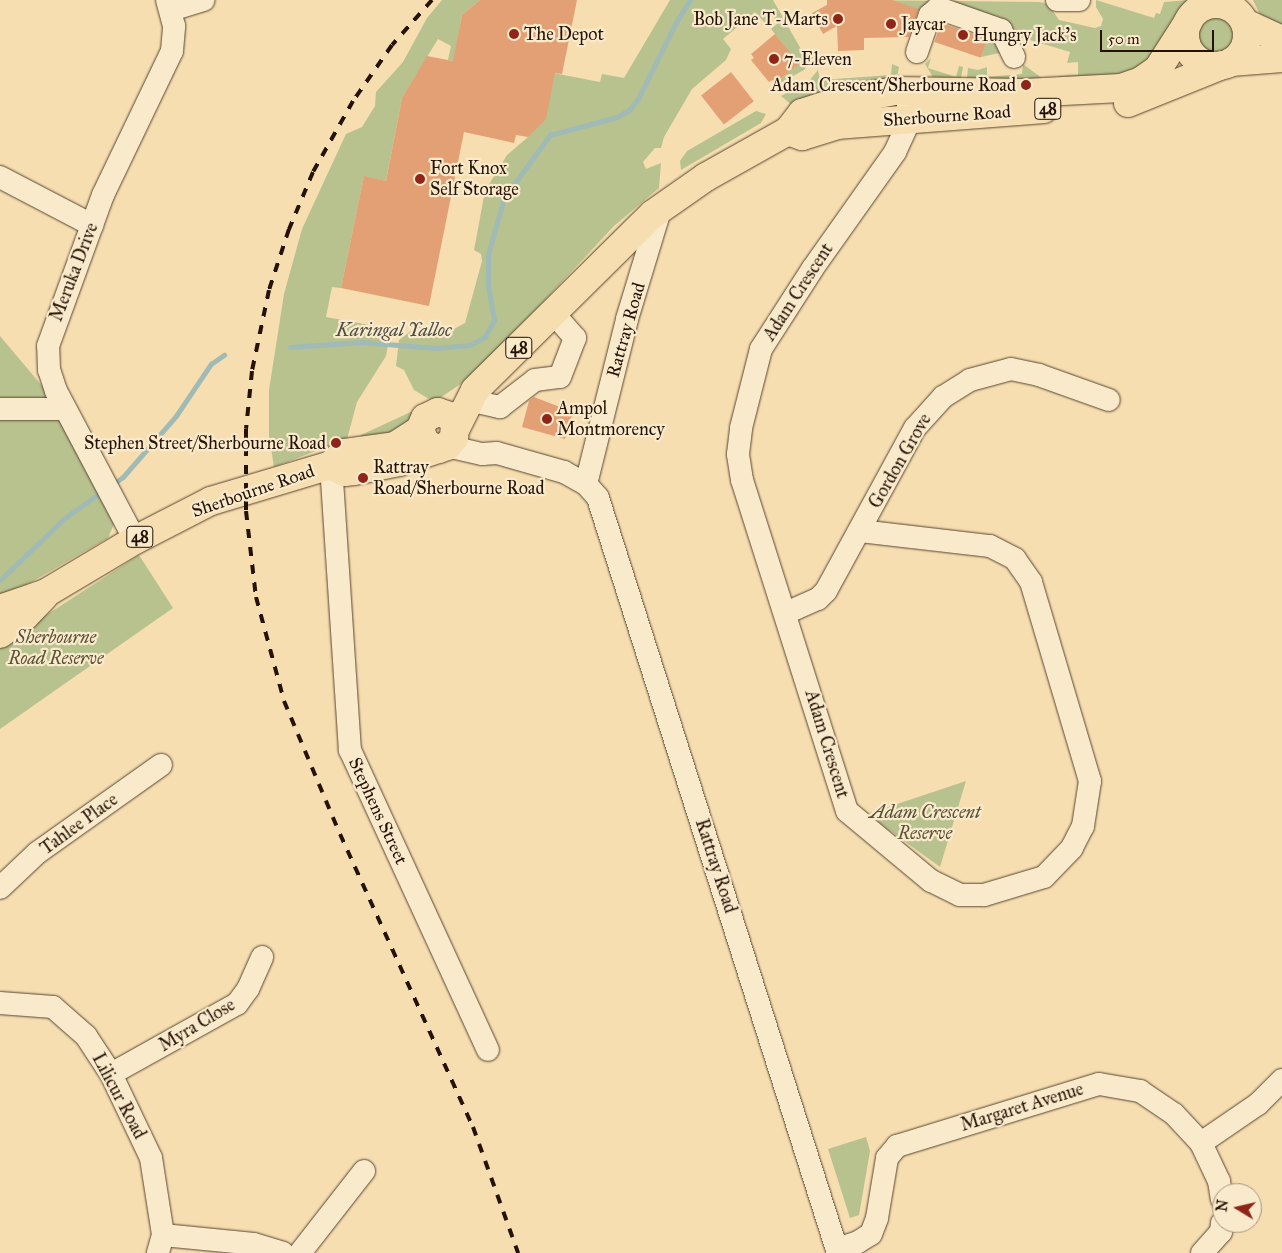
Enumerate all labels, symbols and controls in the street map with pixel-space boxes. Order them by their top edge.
place label: Bob Jane T-Marts [693,8,828,30]
marker: Bob Jane T-Marts [832,13,844,25]
place label: Jaycar [901,13,945,35]
marker: Jaycar [885,18,897,30]
scale bar [1102,20,1216,52]
place label: The Depot [524,23,604,45]
place label: Hungry Jack's [973,24,1076,46]
marker: The Depot [508,28,520,40]
marker: Hungry Jack's [957,29,969,41]
text: 50 m [1108,30,1140,48]
place label: 7-Eleven [784,48,852,70]
marker: 7-Eleven [768,53,780,65]
place label: Adam Crescent/Sherbourne Road [771,74,1016,96]
marker: Adam Crescent/Sherbourne Road [1020,79,1032,91]
road number: 48 [1034,96,1062,122]
street label: Sherbourne Road [882,101,1012,131]
place label: Fort Knox Self Storage [430,158,519,200]
marker: Fort Knox Self Storage [414,173,426,185]
street label: Meruka Drive [45,220,103,324]
street label: Adam Crescent [759,239,837,345]
street label: Rattray Road [602,280,650,380]
water label: Karingal Yalloc [336,319,452,341]
road number: 48 [505,334,533,362]
place label: Ampol Montmorency [557,398,665,440]
street label: Gordon Grove [864,410,936,512]
marker: Ampol Montmorency [541,413,553,425]
place label: Stephen Street/Sherbourne Road [84,432,326,454]
marker: Stephen Street/Sherbourne Road [330,437,342,449]
place label: Rattray Road/Sherbourne Road [373,457,545,499]
street label: Sherbourne Road [189,460,317,522]
marker: Rattray Road/Sherbourne Road [357,472,369,484]
road number: 48 [126,524,154,550]
park label: Sherbourne Road Reserve [8,627,104,670]
street label: Adam Crescent [800,687,854,801]
street label: Stephens Street [344,754,412,868]
street label: Tahlee Place [36,789,122,859]
park label: Adam Crescent Reserve [869,802,981,844]
street label: Rattray Road [691,816,741,916]
street label: Myra Close [155,994,239,1056]
street label: Lilicur Road [87,1049,151,1143]
street label: Margaret Avenue [958,1078,1086,1136]
north arrow [1212,1183,1262,1233]
text: N [1213,1199,1232,1213]

